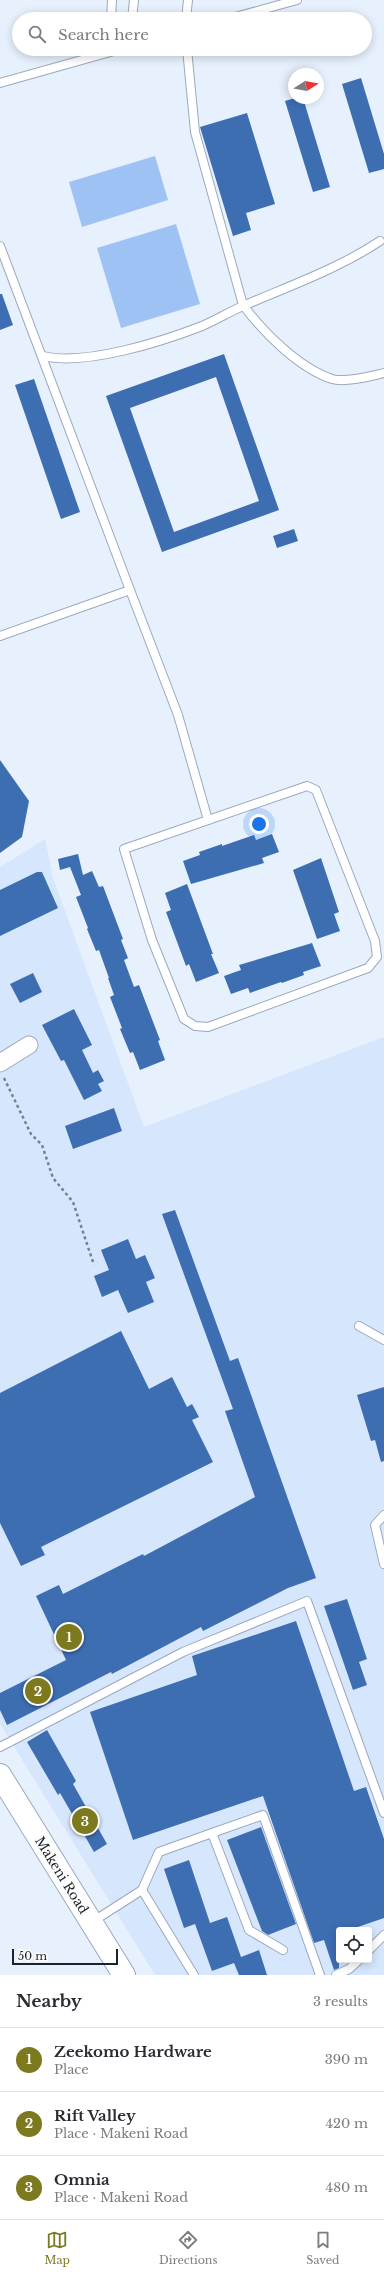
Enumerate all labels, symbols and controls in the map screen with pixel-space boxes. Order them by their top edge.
search box [12,12,372,56]
icon: search [26,23,48,45]
text: Search here [58,25,149,44]
north arrow [288,68,324,104]
your location [249,814,269,834]
pin: 1 [56,1622,82,1652]
pin: 2 [25,1676,51,1706]
pin: 3 [72,1806,98,1836]
street label: Makeni Road [31,1833,92,1917]
map controls [336,1927,372,1963]
button: locate [336,1927,372,1963]
scale bar [12,1947,118,1966]
text: 50 m [18,1949,47,1963]
text: Nearby [16,1991,82,2012]
text: 3 results [313,1993,368,2010]
text: Zeekomo Hardware [54,2042,212,2061]
text: 1 [26,2051,32,2068]
text: 390 m [325,2051,368,2068]
text: Place [54,2061,89,2078]
text: Rift Valley [54,2106,136,2125]
text: 2 [25,2115,33,2132]
text: 420 m [325,2115,368,2132]
text: Place · Makeni Road [54,2125,188,2142]
text: Omnia [54,2170,110,2189]
text: 3 [25,2179,33,2196]
text: 480 m [326,2179,368,2196]
text: Place · Makeni Road [54,2189,188,2206]
tab: Map [44,2229,70,2267]
tab: Directions [159,2229,217,2267]
tab: Saved [306,2229,340,2267]

